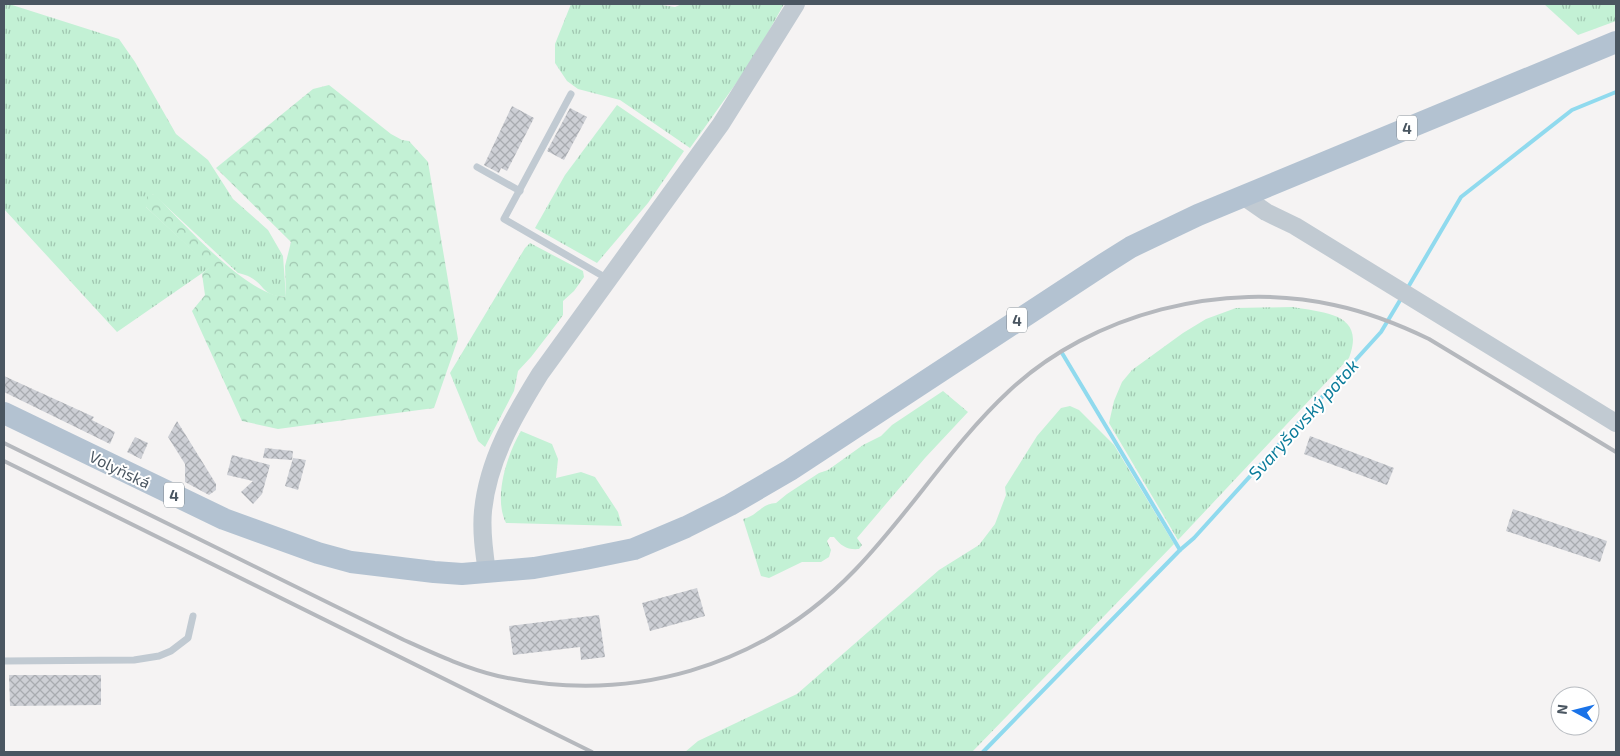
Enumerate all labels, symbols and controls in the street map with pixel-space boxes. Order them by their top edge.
road number: 4 [1397,116,1417,140]
road number: 4 [1007,308,1027,332]
water label: Svaryšovský potok [1243,354,1363,484]
street label: Volyňská [86,446,154,492]
road number: 4 [164,482,184,508]
north arrow [1550,686,1600,736]
text: N [1553,703,1571,715]

